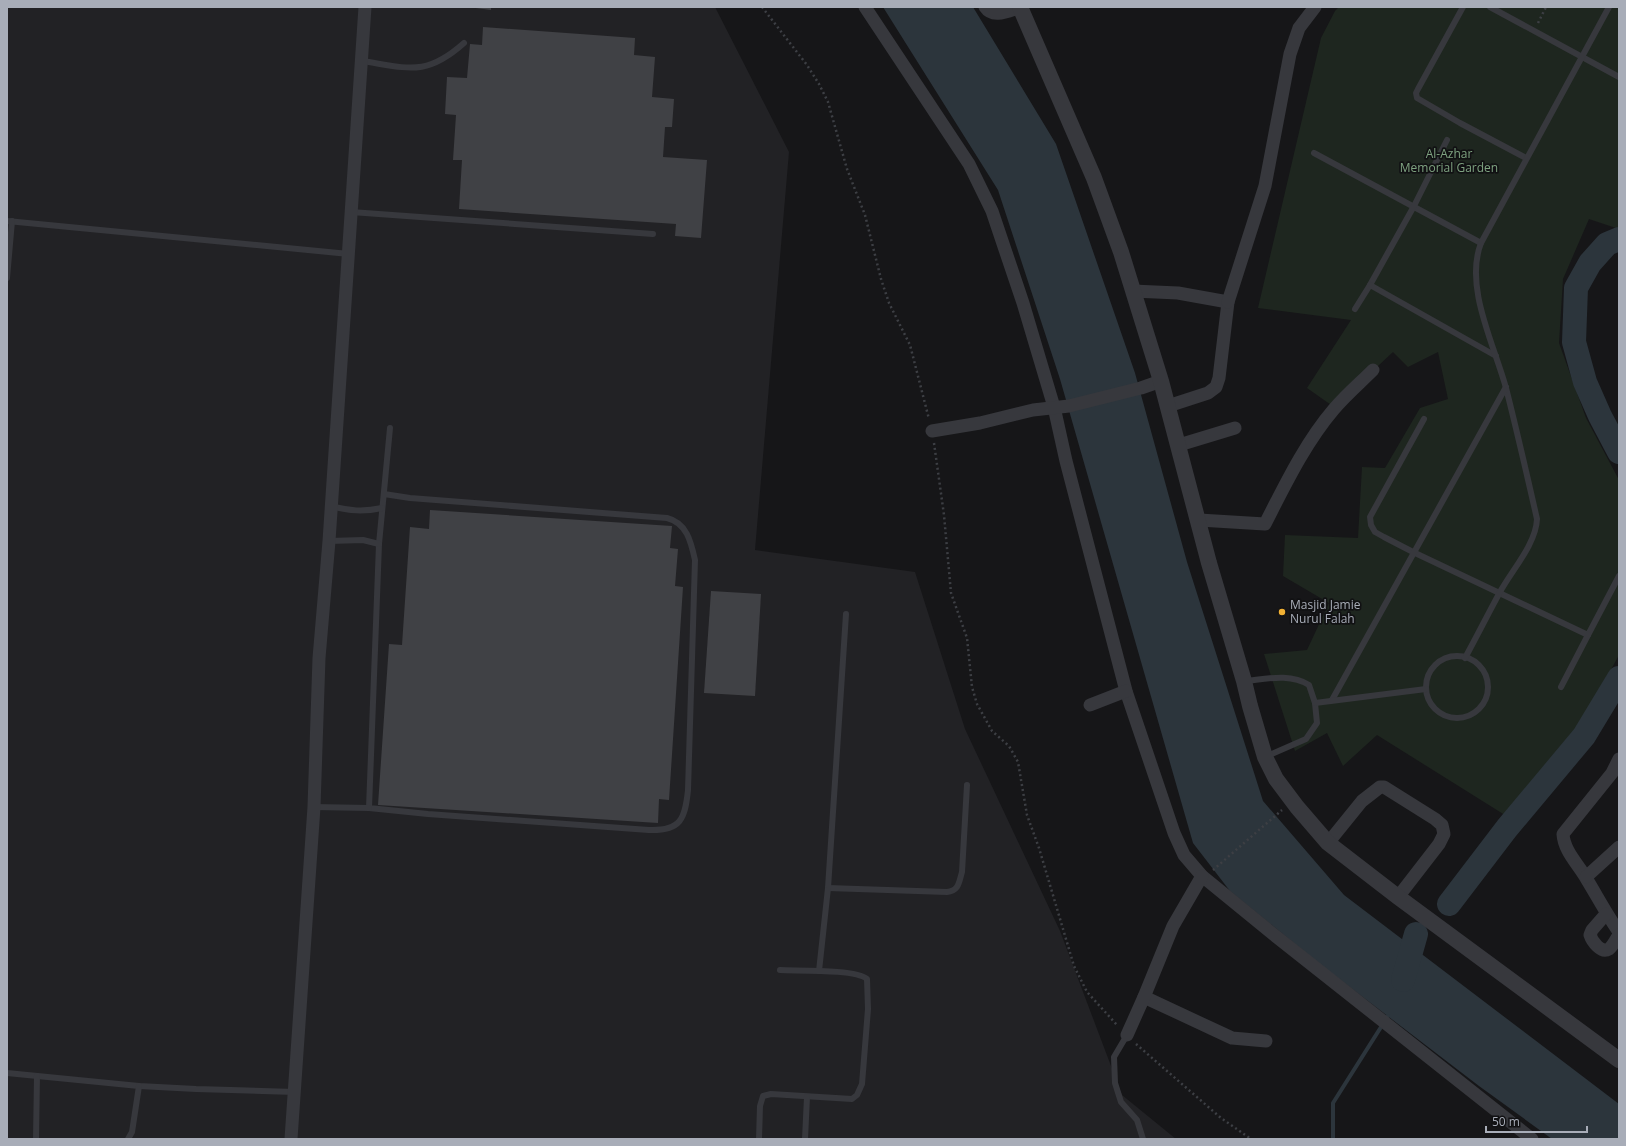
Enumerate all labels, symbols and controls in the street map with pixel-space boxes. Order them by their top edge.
park label: Al-Azhar Memorial Garden [1400,145,1498,176]
place label: Masjid Jamie Nurul Falah [1290,596,1361,627]
marker: Masjid Jamie Nurul Falah [1277,607,1287,617]
scale bar [1486,1108,1587,1134]
text: 50 m [1492,1113,1520,1130]

